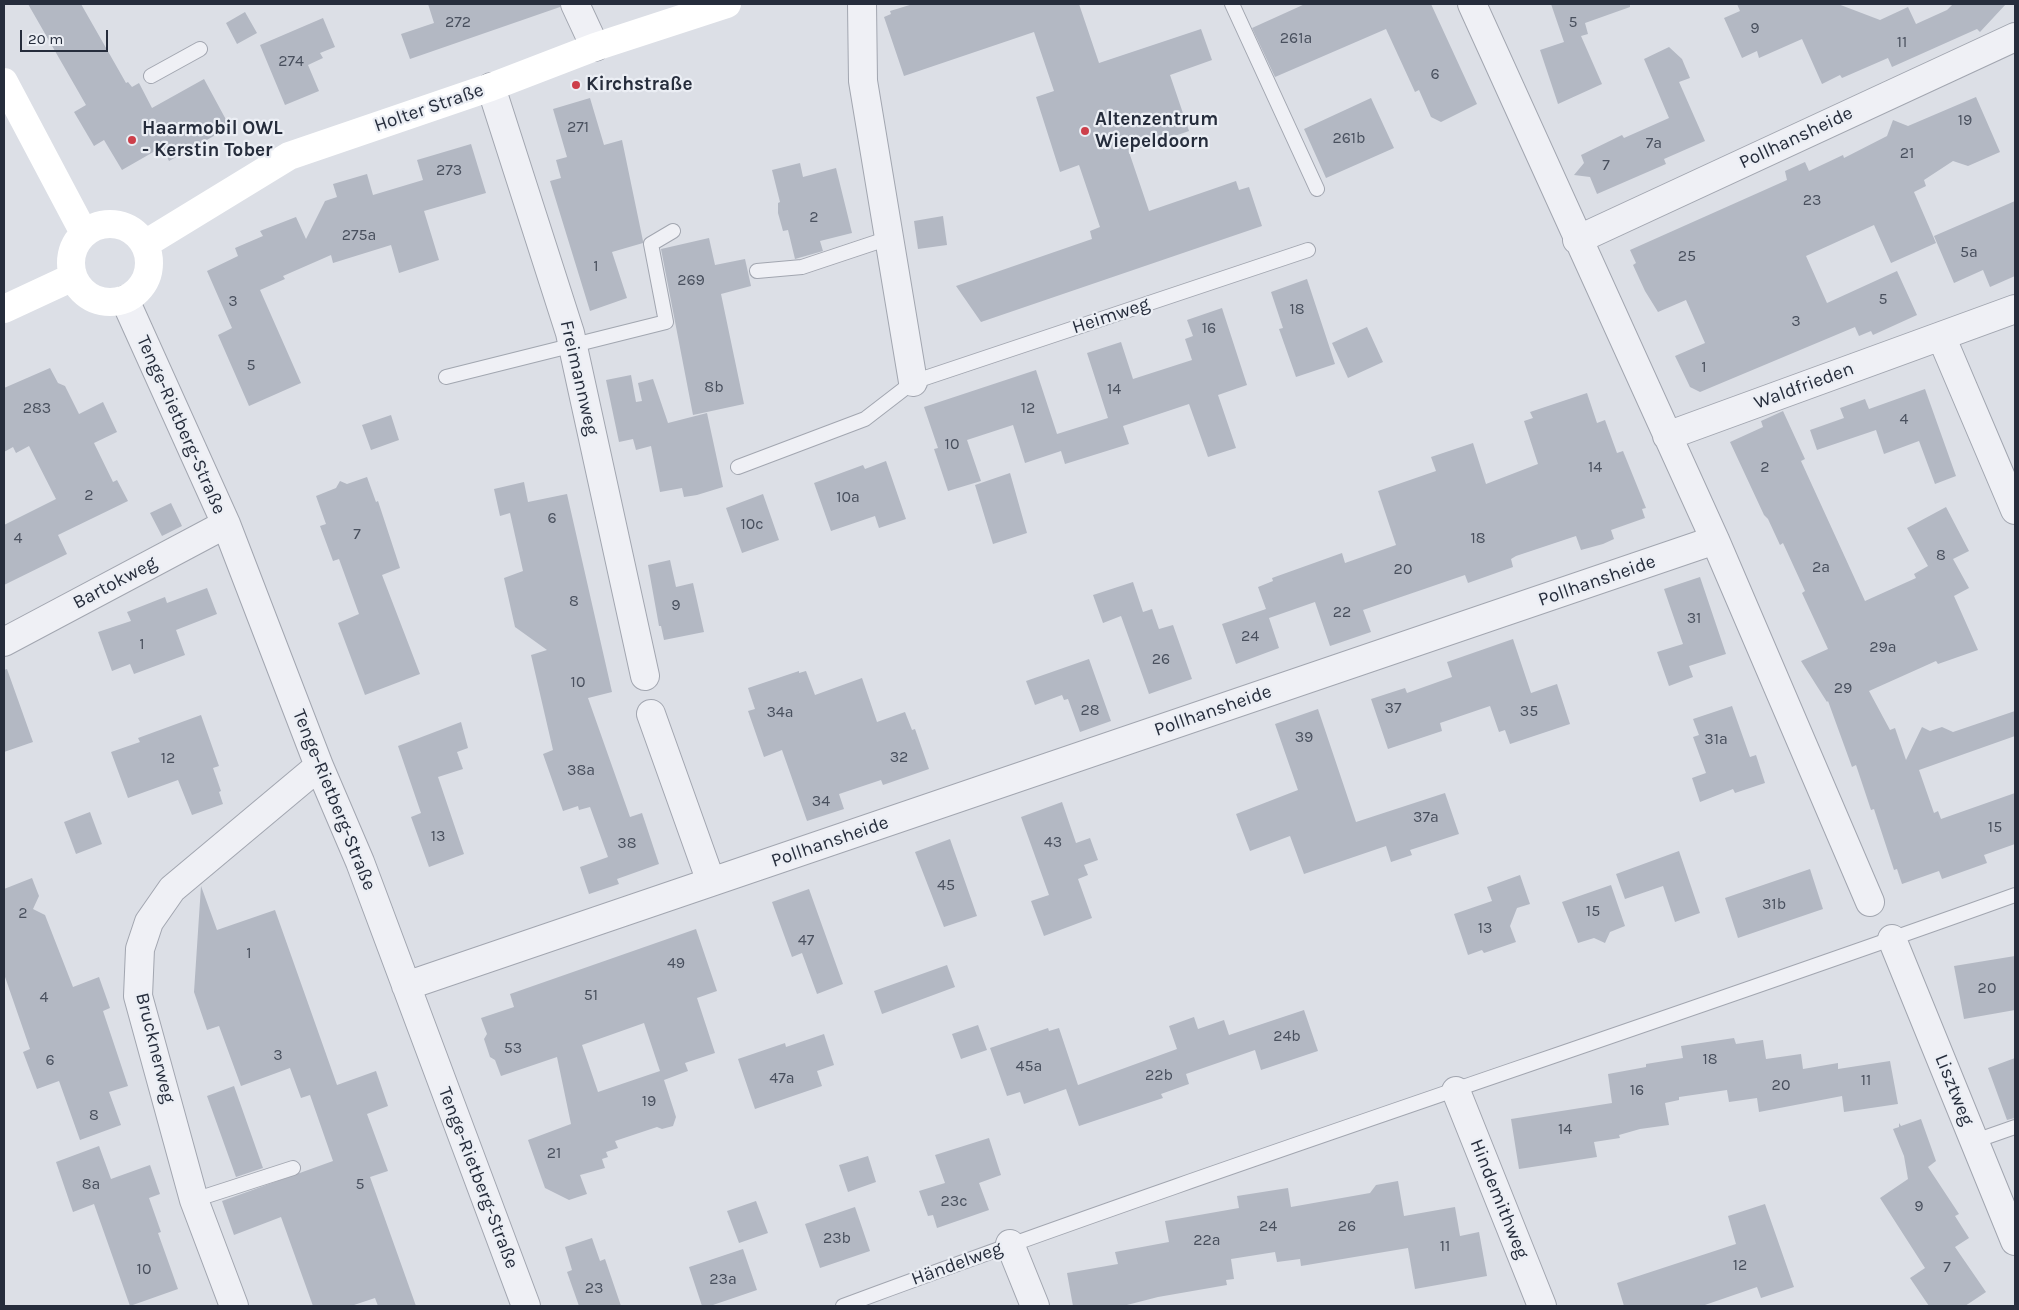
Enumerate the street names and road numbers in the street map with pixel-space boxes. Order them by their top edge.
street label: Holter Straße [371,79,487,137]
street label: Pollhansheide [1736,102,1856,174]
street label: Heimweg [1069,293,1153,339]
street label: Freimannweg [555,318,603,438]
street label: Tenge-Rietberg-Straße [131,332,231,518]
street label: Waldfrieden [1751,357,1857,415]
street label: Pollhansheide [1535,550,1659,612]
street label: Bartokweg [69,551,161,615]
street label: Pollhansheide [1151,680,1275,742]
street label: Tenge-Rietberg-Straße [287,706,381,894]
street label: Pollhansheide [768,811,892,873]
street label: Brucknerweg [130,990,180,1106]
street label: Lisztweg [1929,1051,1979,1129]
street label: Tenge-Rietberg-Straße [433,1084,523,1272]
street label: Hindemithweg [1465,1136,1533,1262]
street label: Händelweg [908,1237,1006,1291]

